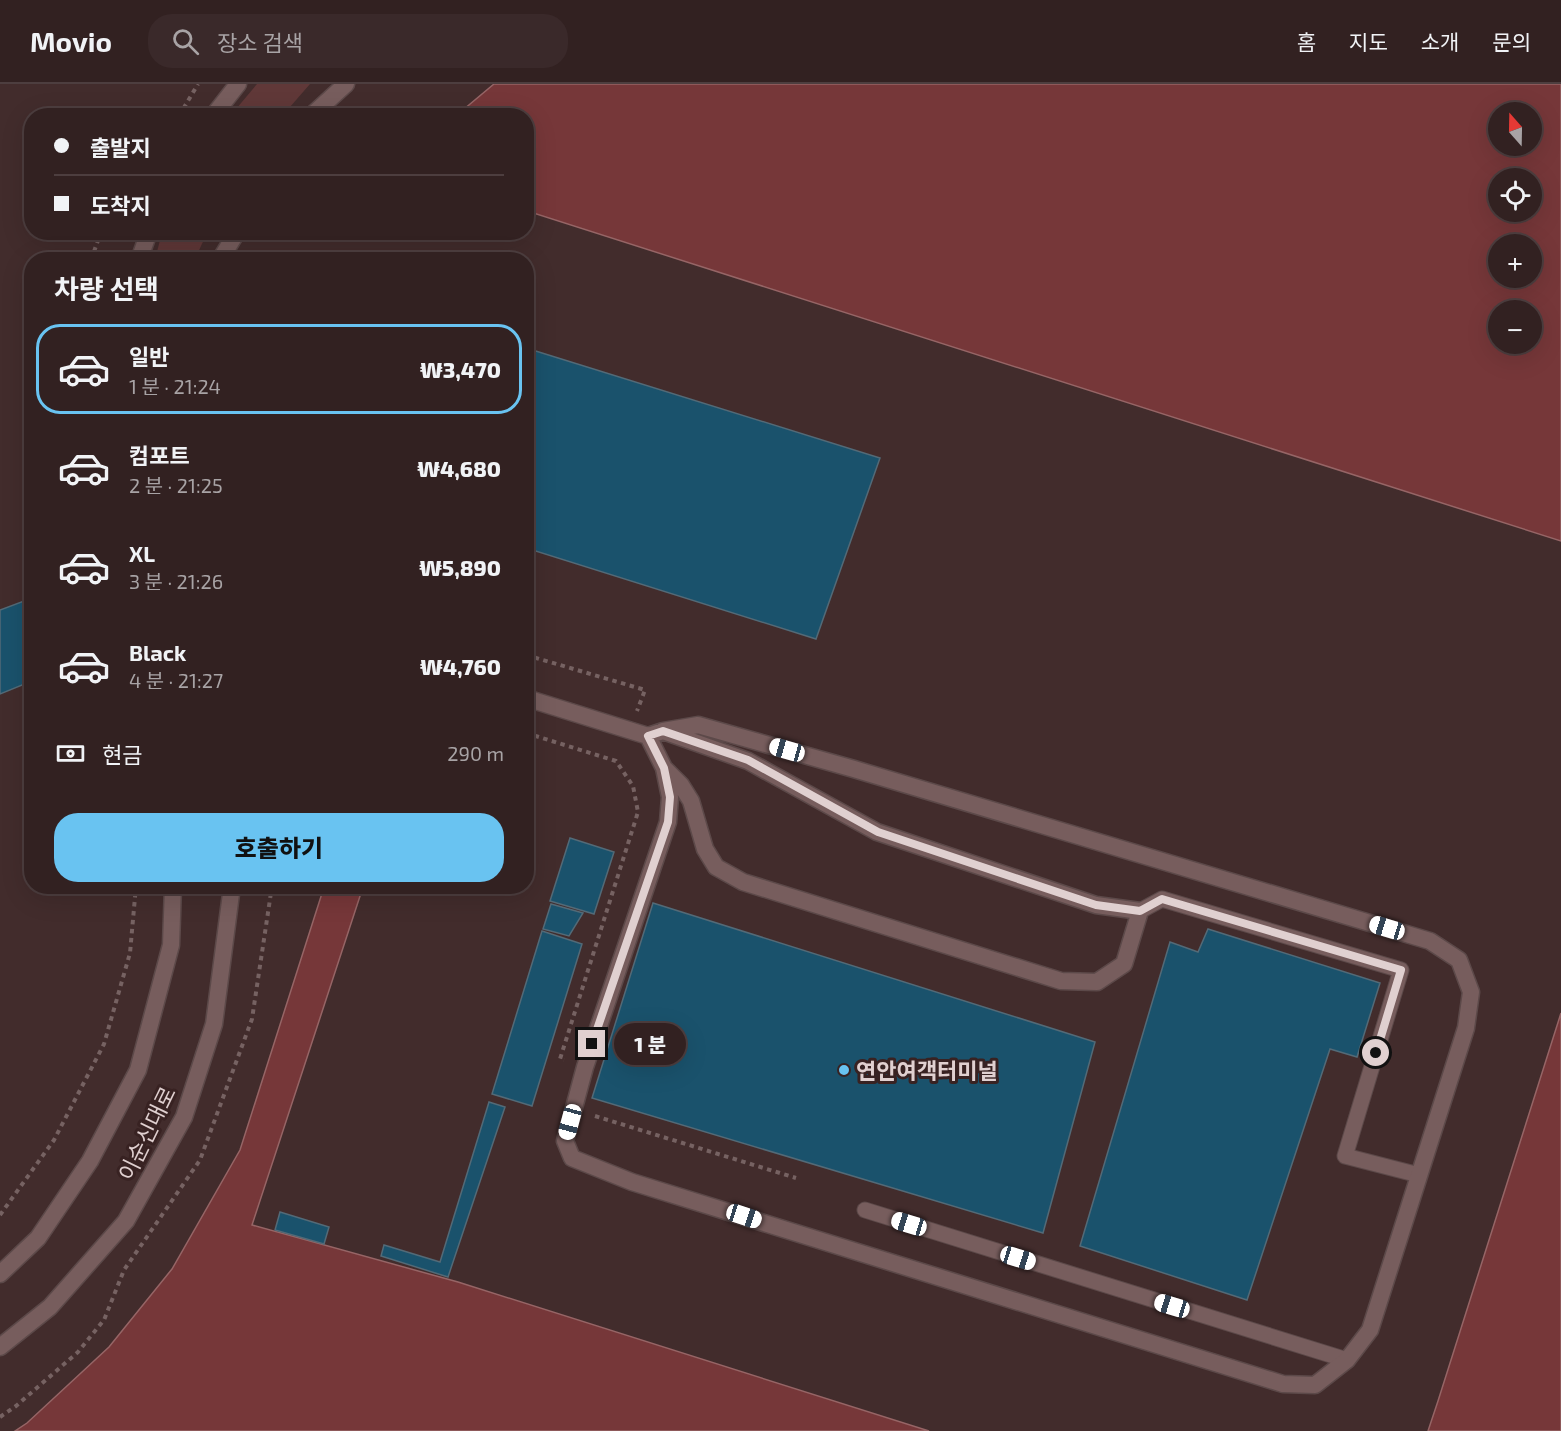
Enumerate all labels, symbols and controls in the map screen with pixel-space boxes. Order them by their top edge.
search box [148,14,568,68]
text: Movio [30,24,112,58]
icon: search [169,25,202,58]
text: 장소 검색 [217,29,303,55]
text: 홈 [1297,29,1316,54]
text: 지도 [1349,29,1388,54]
text: 소개 [1421,29,1459,54]
text: 문의 [1492,29,1531,54]
north arrow [1488,102,1542,156]
map controls [1488,102,1542,354]
text: 출발지 [90,134,151,160]
button: locate [1488,168,1542,222]
text: 도착지 [90,192,151,218]
button: + [1488,234,1542,288]
text: 차량 선택 [54,272,159,304]
button: − [1488,300,1542,354]
icon: car [57,342,111,396]
text: 일반 [129,343,169,369]
text: ₩3,470 [420,356,501,382]
text: 1 분 · 21:24 [129,374,221,398]
icon: car [57,441,111,495]
text: 컴포트 [129,442,190,468]
text: ₩4,680 [417,455,501,481]
text: 2 분 · 21:25 [129,473,223,497]
icon: car [57,540,111,594]
text: XL [129,540,155,566]
text: ₩5,890 [419,554,501,580]
text: 3 분 · 21:26 [129,569,223,593]
icon: car [57,639,111,693]
text: Black [129,639,186,665]
text: ₩4,760 [420,653,501,679]
text: 4 분 · 21:27 [129,668,223,692]
car [767,736,807,764]
icon: cash [54,737,87,770]
text: 현금 [102,741,142,767]
text: 290 m [447,741,504,765]
button: 호출하기 [54,813,504,882]
car [1367,914,1407,942]
callout: 1 분 [613,1023,685,1065]
route end [578,1030,605,1057]
text: 1 분 [634,1032,666,1056]
route start [1362,1039,1389,1066]
place label: 연안여객터미널 [856,1057,998,1083]
marker: 연안여객터미널 [837,1063,851,1077]
street label: 이순신대로 [112,1082,180,1184]
car [557,1102,583,1142]
car [724,1202,764,1230]
car [889,1210,929,1238]
car [998,1244,1038,1272]
car [1152,1292,1192,1320]

